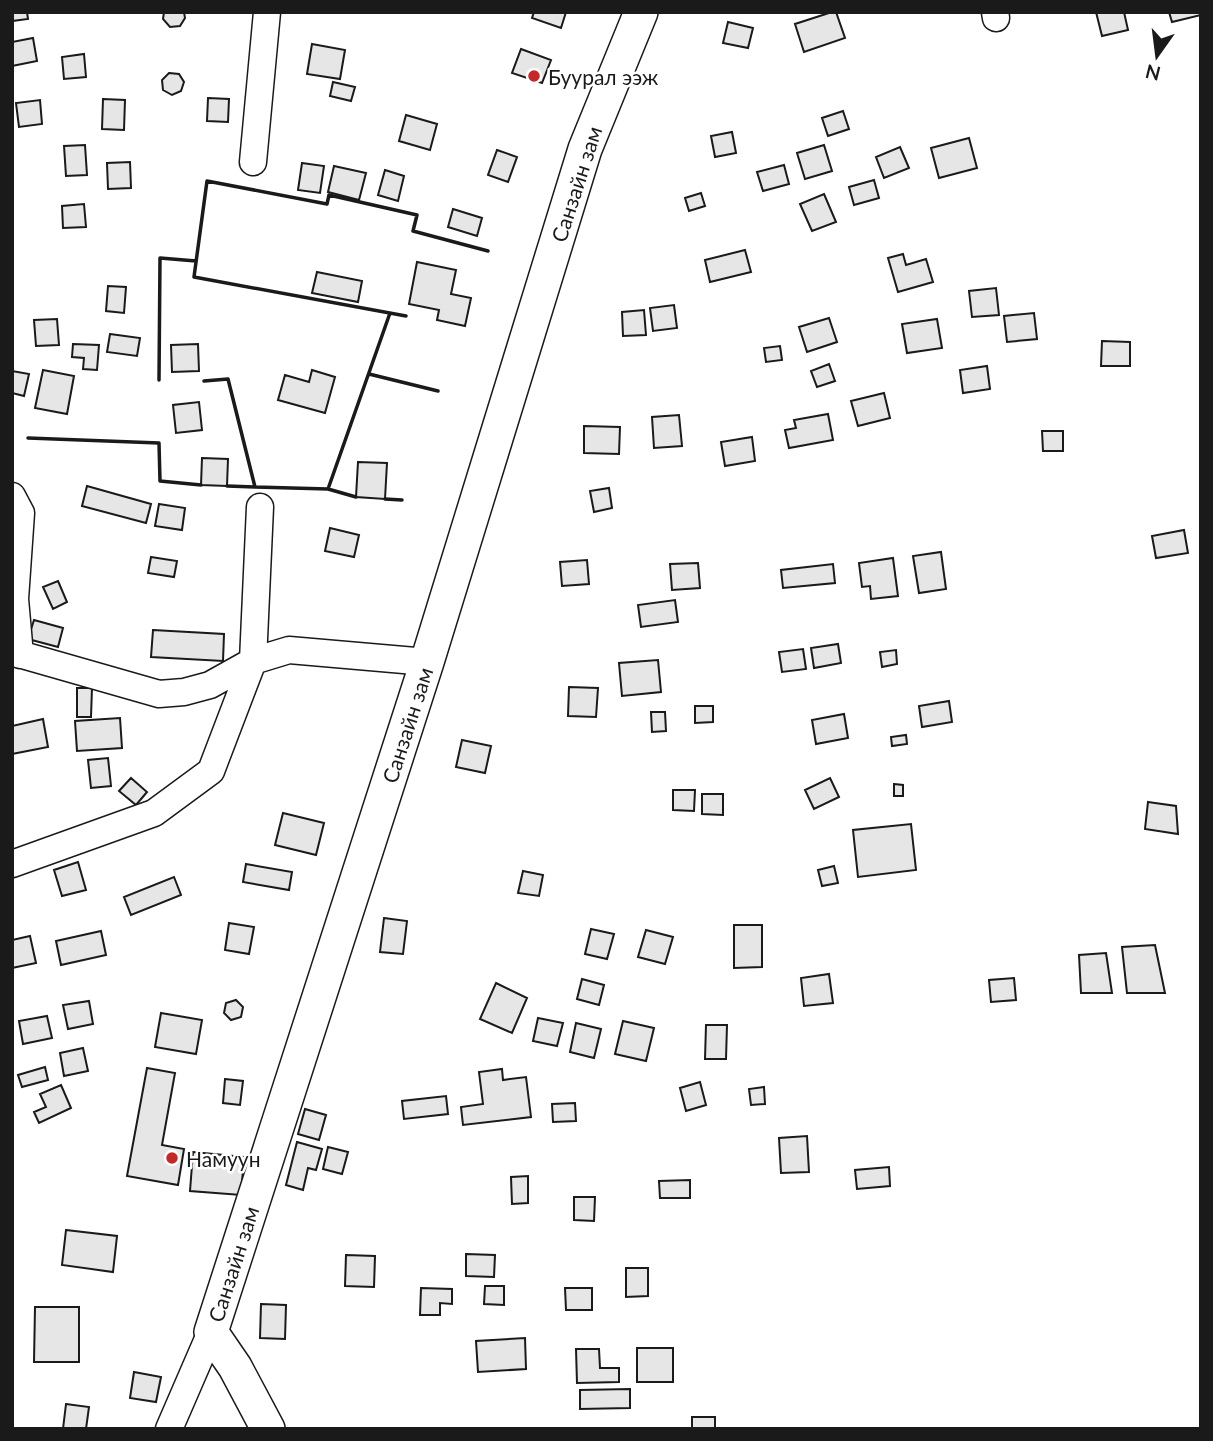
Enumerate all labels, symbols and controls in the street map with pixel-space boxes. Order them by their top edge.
north arrow [1122,21,1192,91]
text: N [1143,60,1163,86]
place label: Буурал ээж [548,64,659,89]
marker: Буурал ээж [526,68,542,84]
street label: Санзайн зам [546,123,606,245]
street label: Санзайн зам [377,664,437,786]
place label: Намуун [186,1146,260,1171]
marker: Намуун [164,1150,180,1166]
street label: Санзайн зам [203,1203,263,1325]

